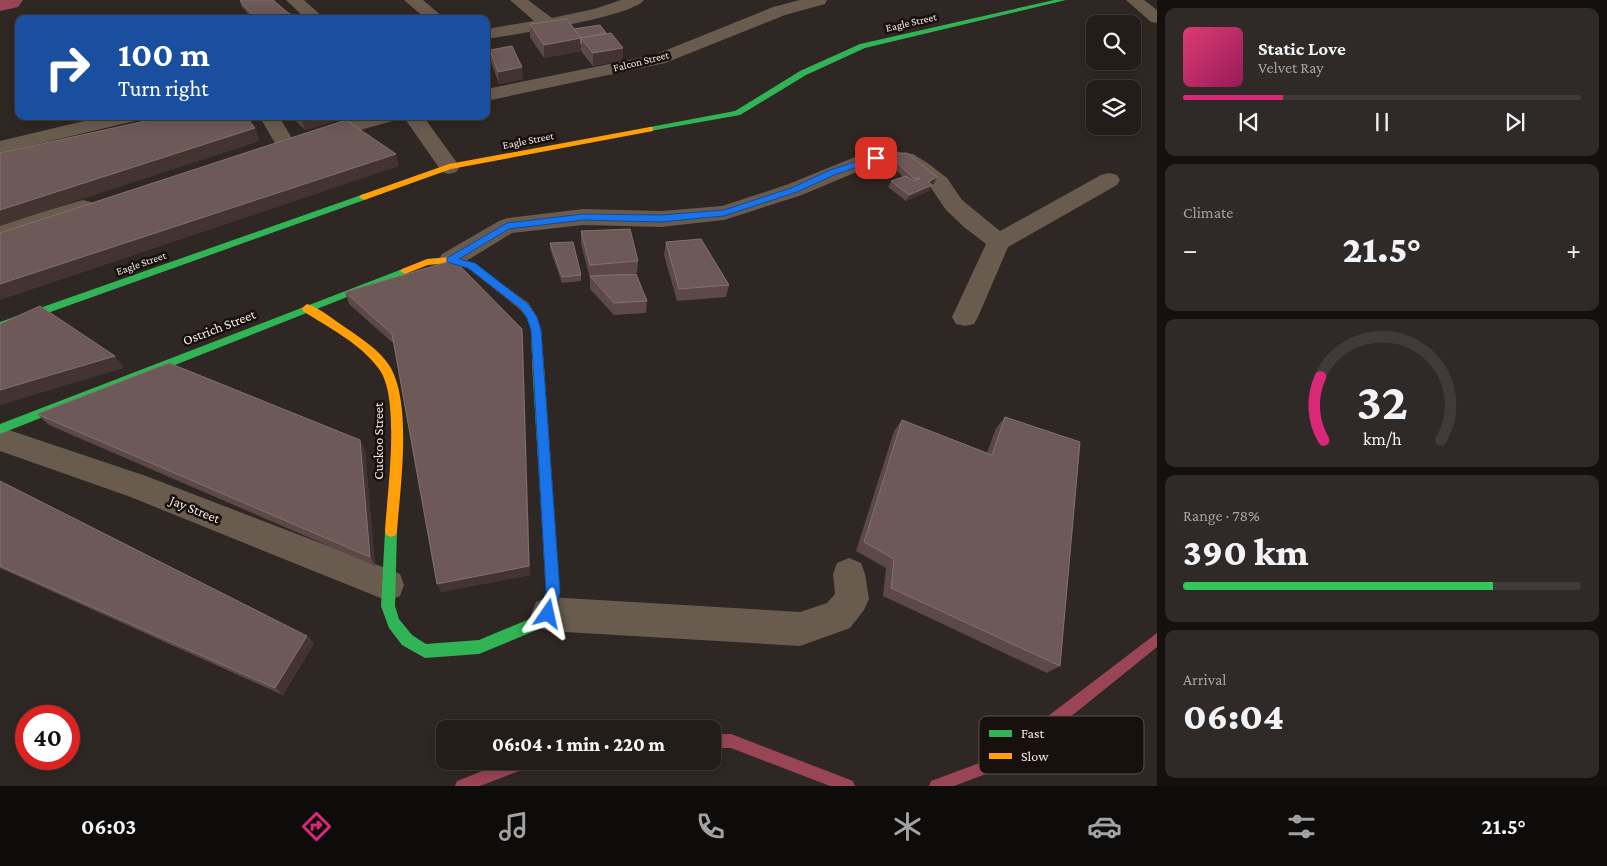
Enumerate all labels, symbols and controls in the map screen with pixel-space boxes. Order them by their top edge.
street label: Eagle Street [884,10,938,35]
map controls [1086,15,1141,135]
button: search [1086,15,1141,70]
icon: right [35,35,100,100]
text: 100 m [118,35,210,74]
text: Static Love [1258,38,1346,59]
street label: Falcon Street [612,48,670,74]
text: Velvet Ray [1258,59,1324,76]
text: Turn right [118,76,209,101]
button: layers [1086,80,1141,135]
icon: previous [1235,108,1263,136]
icon: pause [1368,108,1396,136]
icon: next [1501,108,1529,136]
street label: Eagle Street [501,129,555,152]
pin [855,137,897,179]
icon: arrive [862,144,890,172]
text: Climate [1183,204,1233,221]
text: 21.5° [1342,228,1422,270]
text: − [1183,234,1198,265]
text: + [1566,234,1581,265]
street label: Eagle Street [114,249,168,278]
street label: Ostrich Street [180,306,258,348]
text: 32 [1356,372,1408,430]
street label: Cuckoo Street [370,402,386,480]
text: km/h [1363,429,1402,449]
street label: Jay Street [166,491,223,526]
text: Range · 78% [1183,507,1260,524]
text: 390 km [1183,531,1309,573]
position arrow [521,587,573,639]
text: Arrival [1183,671,1227,688]
text: 06:04 [1183,695,1284,737]
speed limit sign: 40 [15,705,80,770]
legend [979,716,1144,774]
text: Fast [1021,725,1045,741]
text: 06:04 · 1 min · 220 m [492,734,665,755]
text: Slow [1021,748,1049,764]
icon: directions [299,809,334,844]
icon: music [496,809,531,844]
icon: phone [693,809,728,844]
icon: climate [890,809,925,844]
icon: car [1087,809,1122,844]
icon: filters [1284,809,1319,844]
text: 06:03 [81,814,136,839]
text: 21.5° [1481,814,1526,839]

